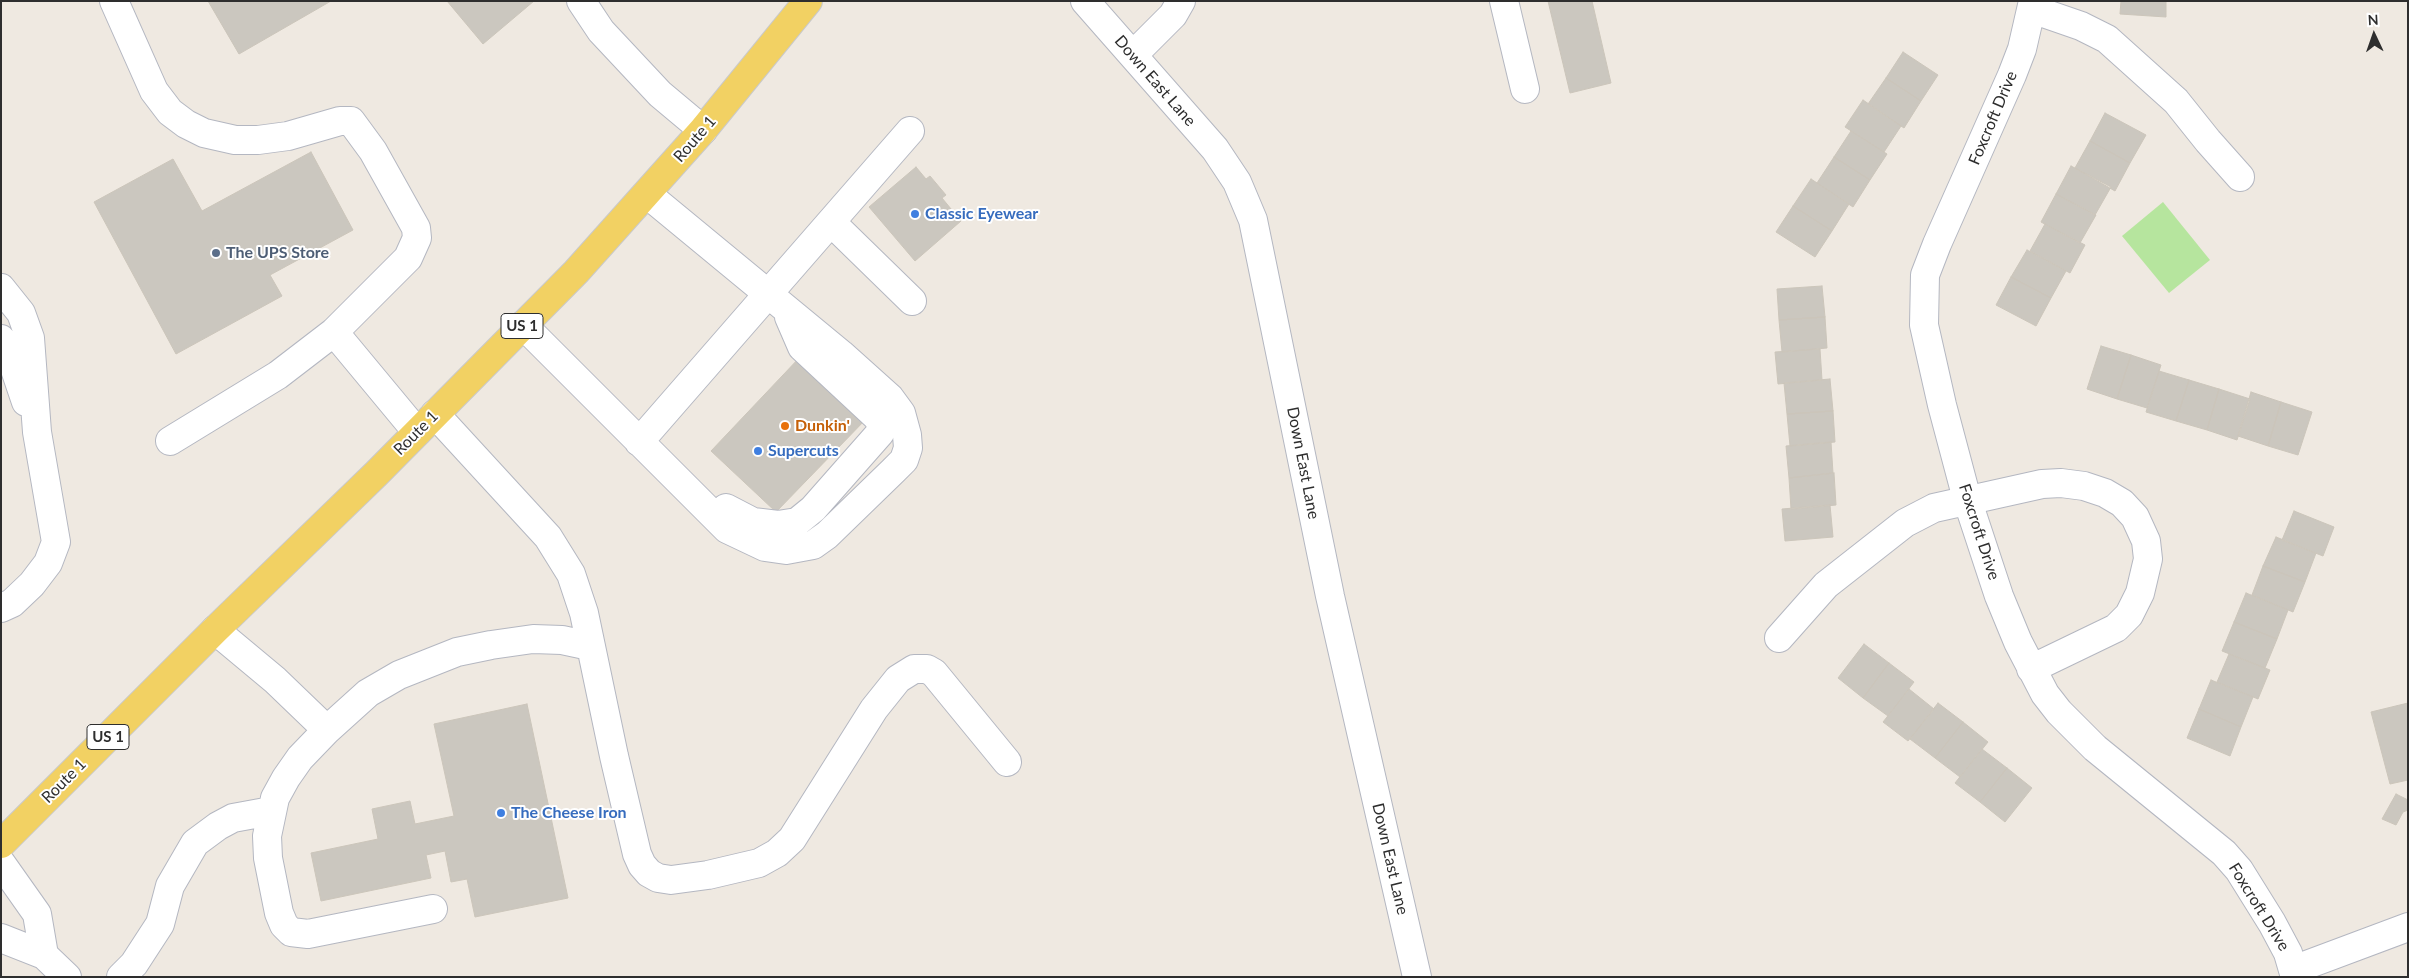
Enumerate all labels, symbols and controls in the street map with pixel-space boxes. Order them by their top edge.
north arrow [2349,10,2399,60]
text: N [2367,11,2379,28]
street label: Down East Lane [1110,32,1200,130]
street label: Foxcroft Drive [1965,68,2021,168]
street label: Route 1 [670,112,720,166]
place label: Classic Eyewear [925,204,1038,224]
marker: Classic Eyewear [909,208,921,220]
place label: The UPS Store [226,243,329,263]
marker: The UPS Store [210,247,222,259]
road number: US 1 [501,314,543,338]
street label: Down East Lane [1283,405,1323,521]
street label: Route 1 [390,407,442,459]
place label: Dunkin' [795,416,850,436]
marker: Dunkin' [779,420,791,432]
place label: Supercuts [768,441,839,461]
marker: Supercuts [752,445,764,457]
street label: Foxcroft Drive [1954,482,2004,582]
road number: US 1 [87,724,129,750]
street label: Route 1 [38,755,90,807]
street label: Down East Lane [1368,801,1412,917]
place label: The Cheese Iron [511,803,627,823]
marker: The Cheese Iron [495,807,507,819]
street label: Foxcroft Drive [2224,860,2294,954]

